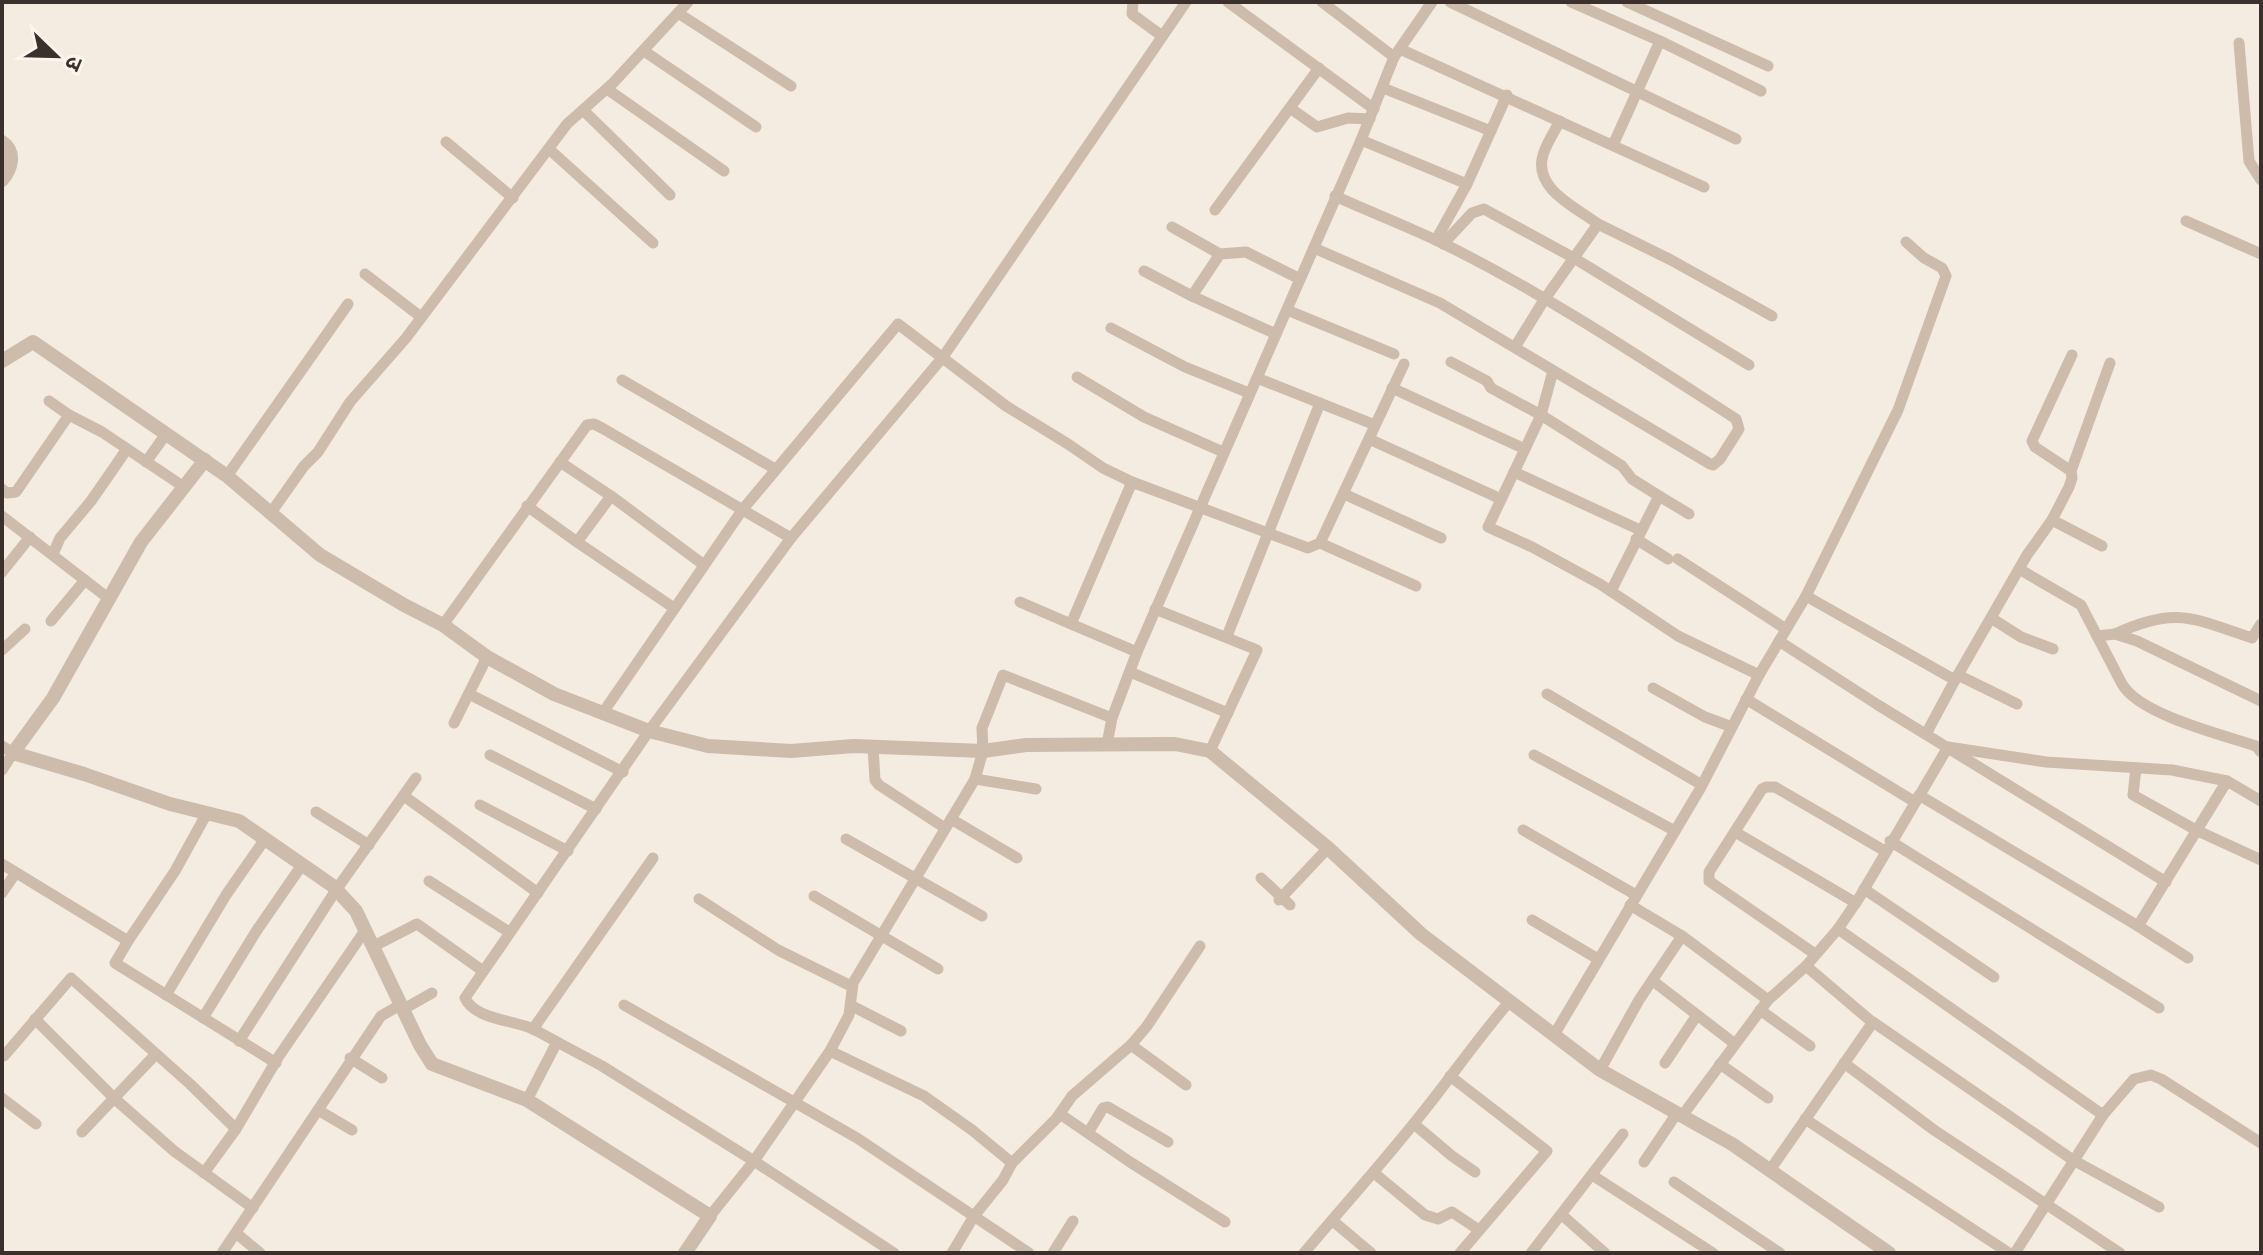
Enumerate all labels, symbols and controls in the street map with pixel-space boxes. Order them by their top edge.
north arrow [16,16,96,96]
text: उ [59,52,89,76]

